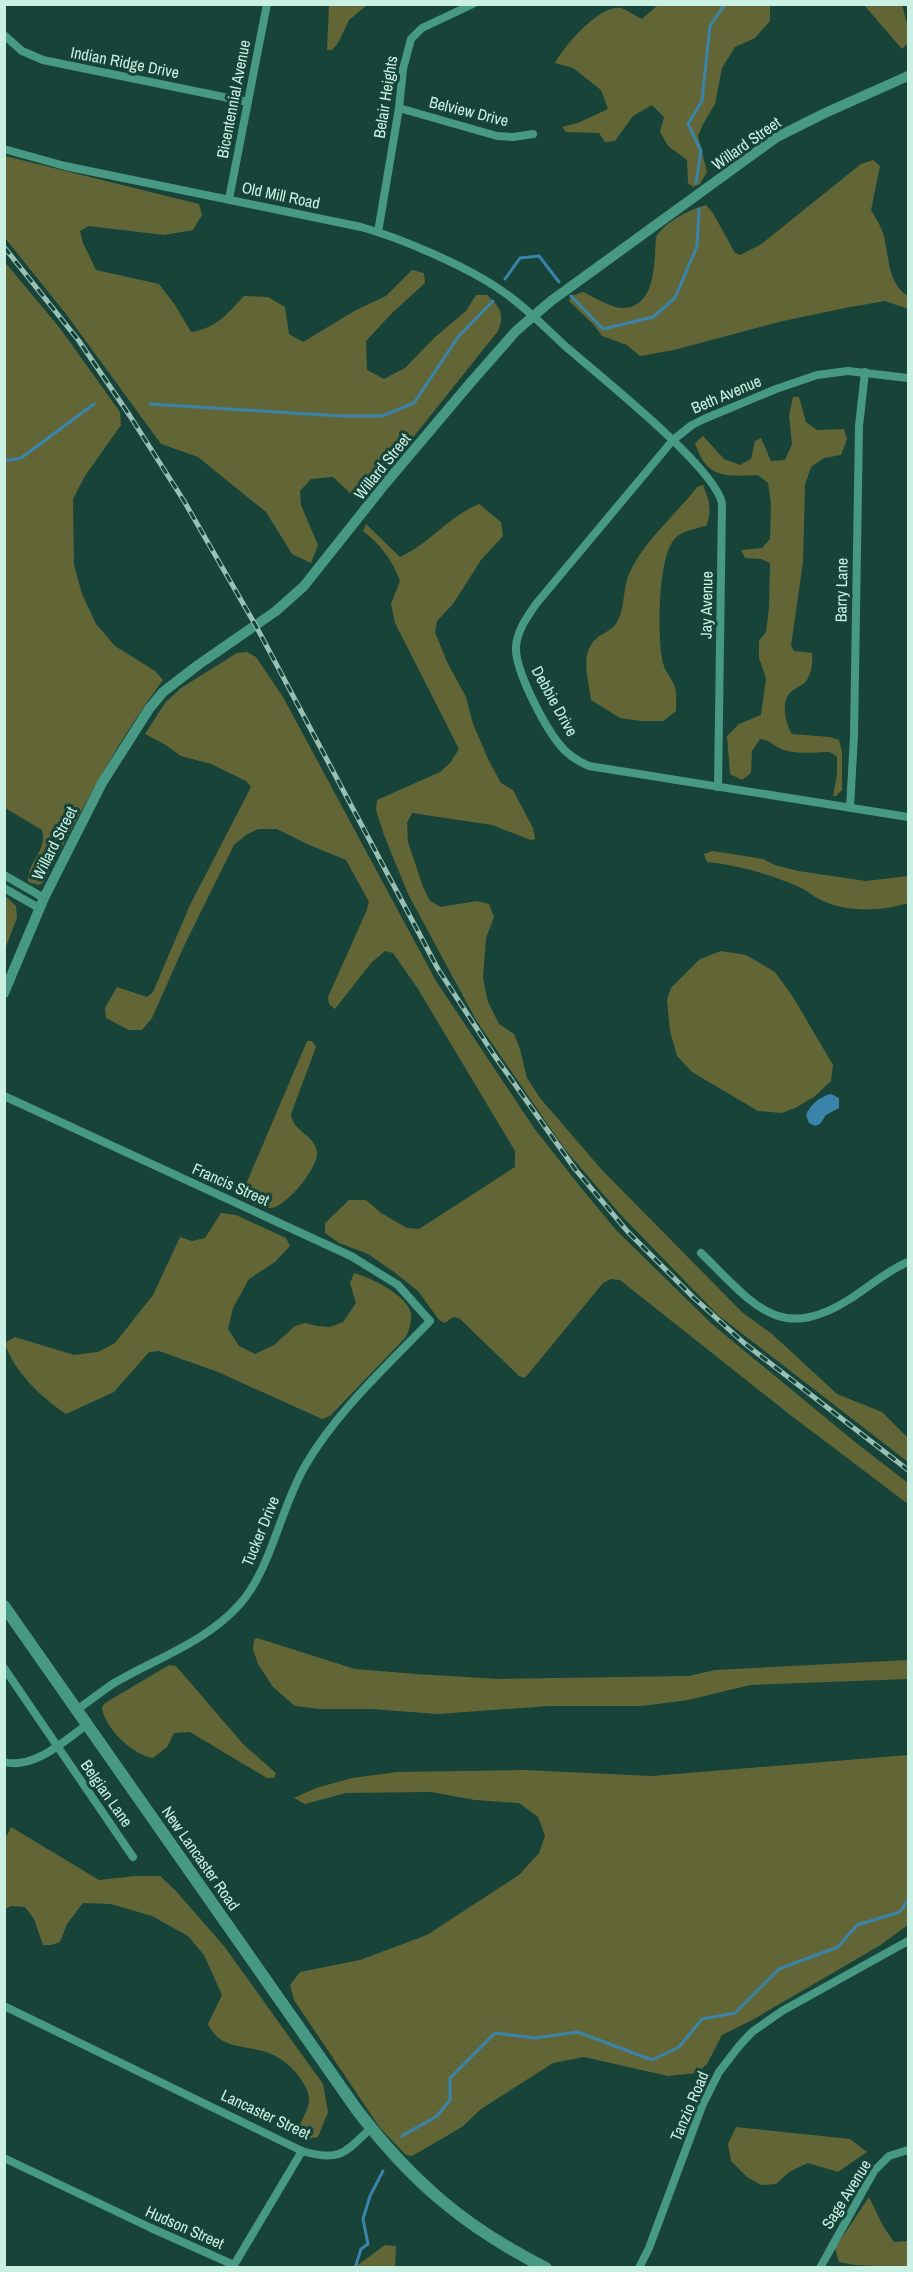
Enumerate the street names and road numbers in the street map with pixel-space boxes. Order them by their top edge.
street label: Bicentennial Avenue [211,38,255,160]
street label: Indian Ridge Drive [69,41,181,83]
street label: Belair Heights [368,54,402,140]
street label: Belview Drive [427,91,511,131]
street label: Willard Street [707,111,785,175]
street label: Old Mill Road [240,176,322,214]
street label: Beth Avenue [688,369,764,419]
street label: Willard Street [348,428,416,504]
street label: Barry Lane [829,558,853,622]
street label: Jay Avenue [694,571,718,639]
street label: Debbie Drive [527,662,583,740]
street label: Willard Street [26,802,82,883]
street label: Francis Street [189,1157,273,1211]
street label: Tucker Drive [236,1493,284,1569]
street label: Belgian Lane [76,1755,138,1831]
street label: New Lancaster Road [157,1802,245,1914]
street label: Tanzio Road [664,2068,714,2144]
street label: Lancaster Street [218,2084,315,2144]
street label: Sage Avenue [816,2155,876,2233]
street label: Hudson Street [142,2200,228,2254]

